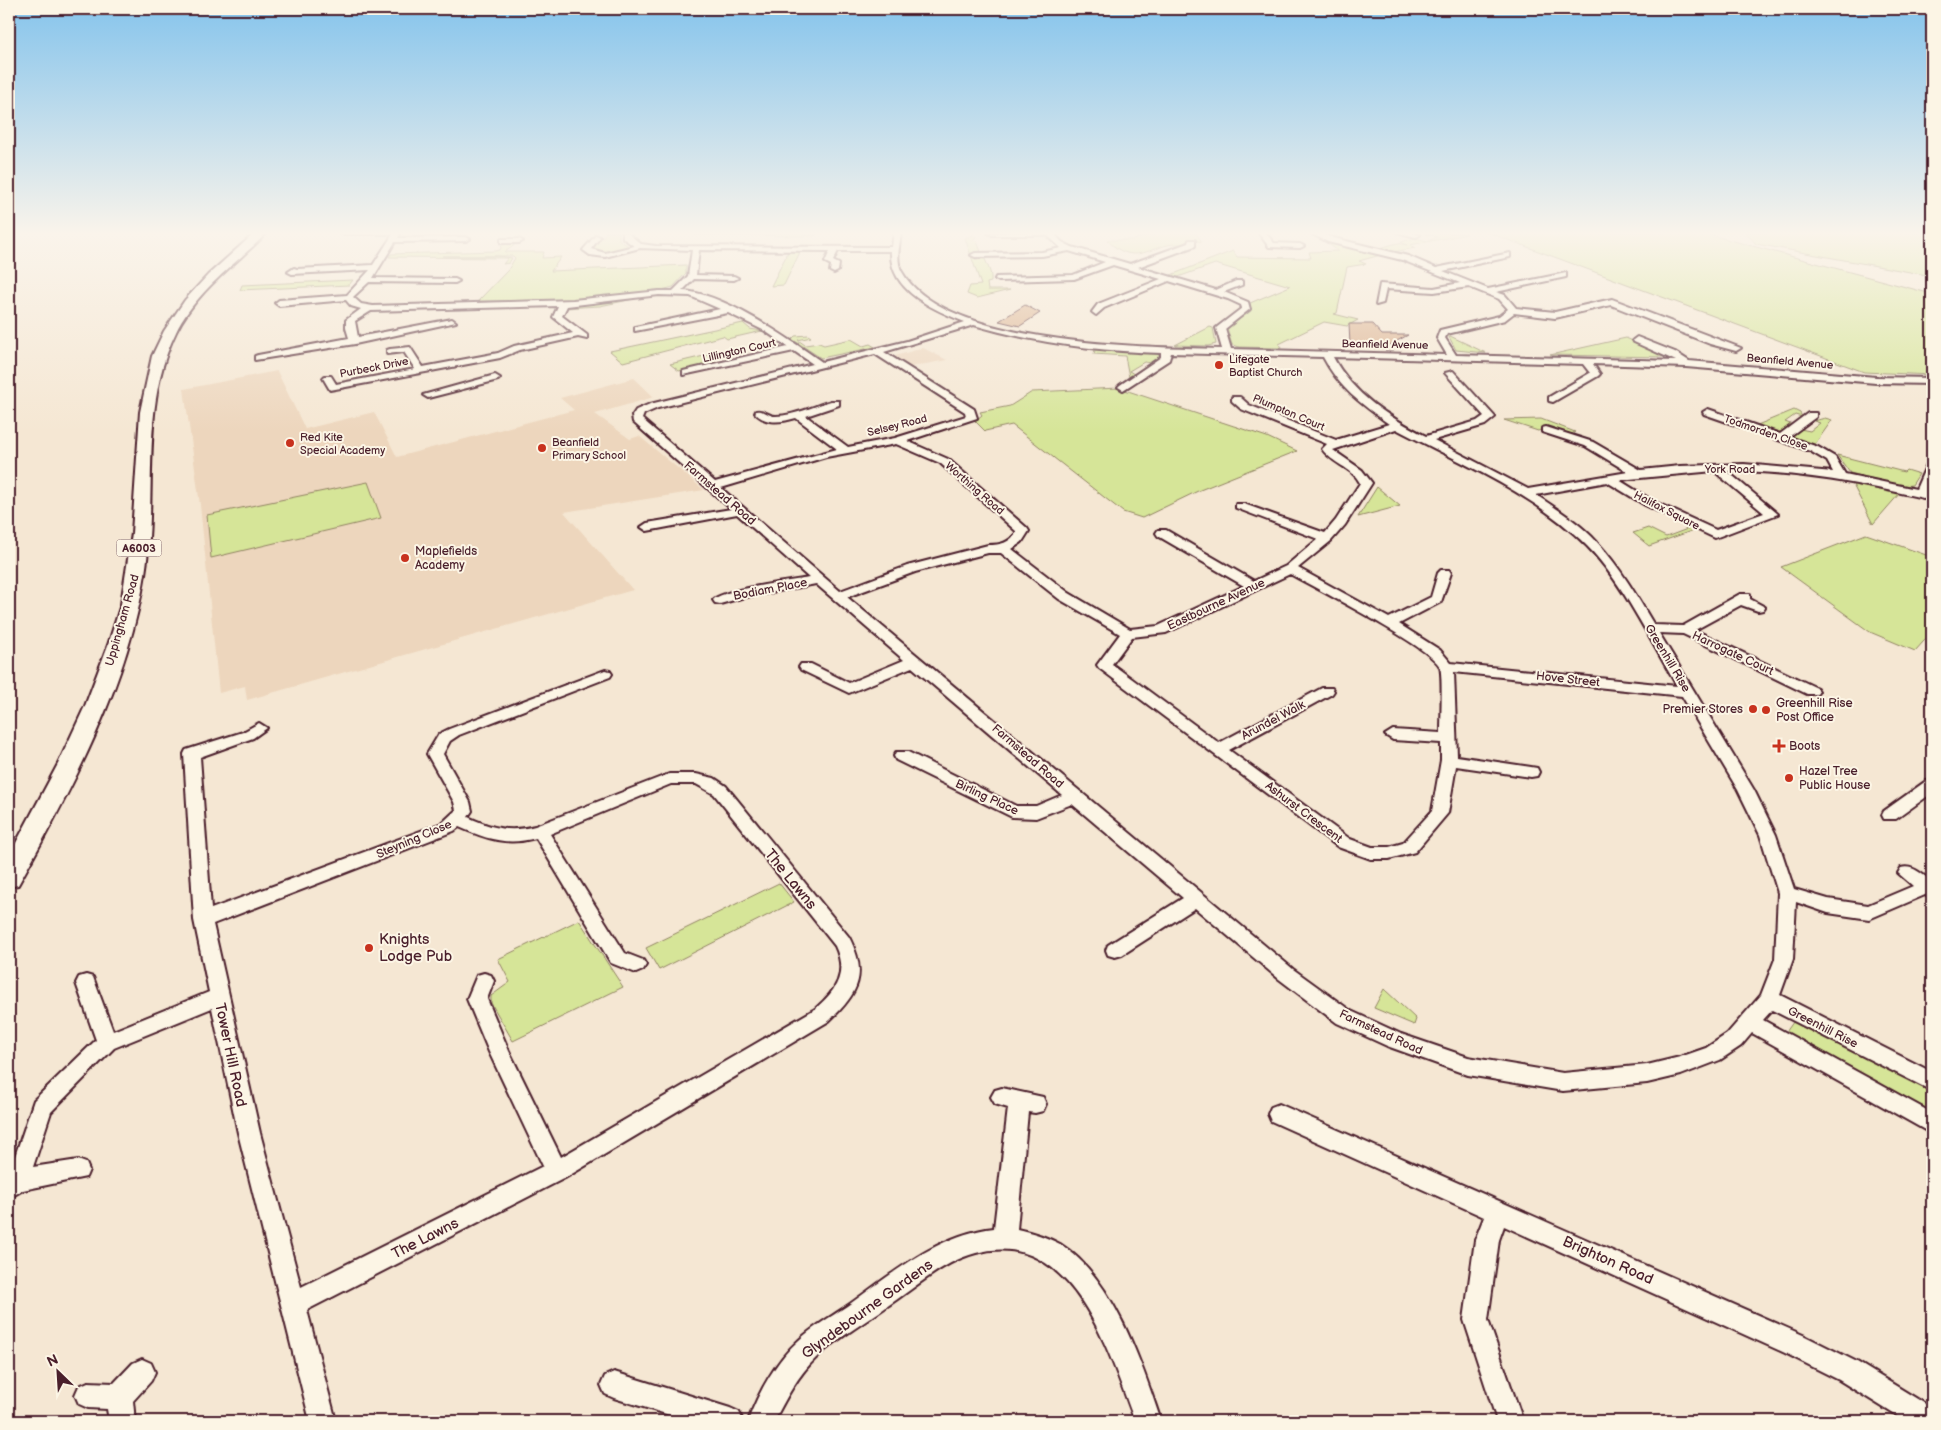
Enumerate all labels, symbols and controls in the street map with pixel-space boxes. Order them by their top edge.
street label: Lillington Court [701,336,778,365]
street label: Beanfield Avenue [1341,337,1429,352]
street label: Beanfield Avenue [1746,351,1834,372]
place label: Lifegate Baptist Church [1229,353,1302,379]
street label: Purbeck Drive [339,354,410,381]
marker: Lifegate Baptist Church [1213,359,1225,371]
street label: Plumpton Court [1251,391,1327,434]
street label: Selsey Road [866,412,928,439]
street label: Todmorden Close [1722,412,1810,453]
place label: Red Kite Special Academy [300,431,385,457]
place label: Beanfield Primary School [552,436,626,462]
marker: Red Kite Special Academy [284,437,296,449]
marker: Beanfield Primary School [536,442,548,454]
street label: Farmstead Road [681,458,759,529]
street label: Worthing Road [943,459,1007,518]
street label: York Road [1704,463,1755,476]
street label: Halifax Square [1632,488,1702,533]
road number: A6003 [116,540,162,556]
place label: Maplefields Academy [415,544,477,573]
marker: Maplefields Academy [399,552,411,564]
street label: Uppingham Road [102,572,143,668]
street label: Bodiam Place [732,575,808,604]
street label: Eastbourne Avenue [1165,575,1268,634]
street label: Greenhill Rise [1641,622,1694,695]
street label: Harrogate Court [1690,628,1776,679]
street label: Hove Street [1535,669,1601,690]
place label: Greenhill Rise Post Office [1776,696,1853,725]
street label: Arundel Walk [1239,697,1308,744]
place label: Premier Stores [1663,702,1743,717]
marker: Premier Stores [1747,703,1759,715]
marker: Greenhill Rise Post Office [1760,704,1772,716]
street label: Farmstead Road [989,721,1067,792]
place label: Boots [1789,739,1820,754]
marker: Boots [1773,740,1785,752]
place label: Hazel Tree Public House [1799,764,1870,793]
marker: Hazel Tree Public House [1783,772,1795,784]
street label: Birling Place [953,776,1021,819]
street label: Ashurst Crescent [1262,778,1346,847]
street label: Steyning Close [374,817,454,862]
street label: The Lawns [760,845,821,914]
place label: Knights Lodge Pub [379,930,453,966]
marker: Knights Lodge Pub [363,942,375,954]
street label: Tower Hill Road [210,1001,251,1109]
street label: Greenhill Rise [1785,1003,1860,1052]
street label: Farmstead Road [1337,1007,1425,1058]
street label: The Lawns [389,1213,462,1263]
street label: Brighton Road [1559,1232,1656,1289]
street label: Glyndebourne Gardens [798,1255,937,1363]
north arrow [32,1348,82,1398]
text: N [44,1351,61,1371]

